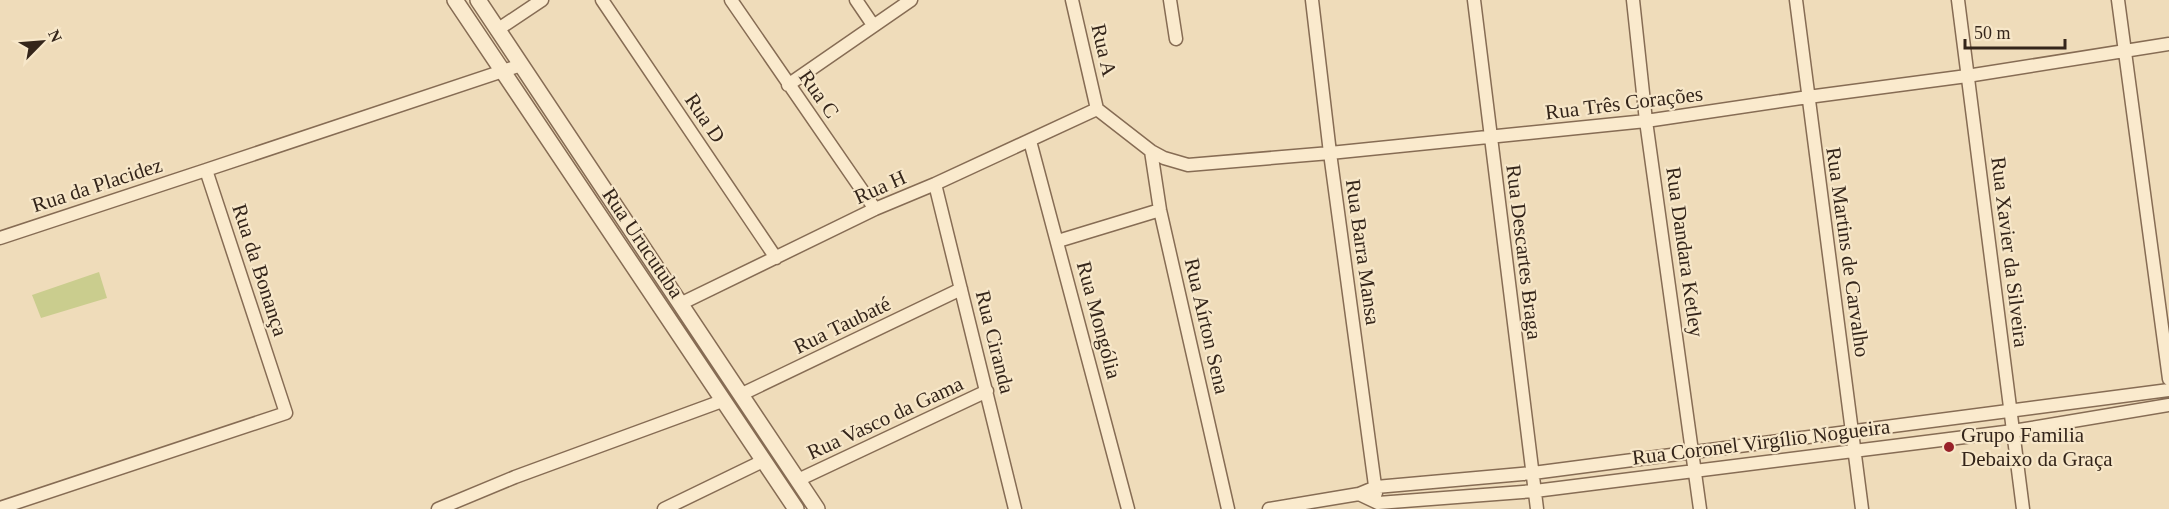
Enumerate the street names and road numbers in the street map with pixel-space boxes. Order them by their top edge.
street label: Rua A [1086,21,1122,79]
street label: Rua C [794,65,844,123]
street label: Rua Três Corações [1544,81,1704,125]
street label: Rua D [680,89,730,147]
street label: Rua Martins de Carvalho [1821,146,1875,358]
street label: Rua da Placidez [29,153,165,217]
street label: Rua Xavier da Silveira [1986,155,2034,349]
street label: Rua Descartes Braga [1501,163,1547,342]
street label: Rua H [850,165,910,209]
street label: Rua Dandara Ketley [1661,165,1709,339]
street label: Rua Barra Mansa [1341,178,1385,327]
street label: Rua Urucutuba [597,183,689,303]
street label: Rua da Bonança [227,201,293,340]
street label: Rua Aírton Sena [1180,256,1234,397]
street label: Rua Mongólia [1072,259,1126,382]
street label: Rua Ciranda [971,288,1020,397]
street label: Rua Taubaté [790,291,894,359]
street label: Rua Vasco da Gama [803,371,967,465]
street label: Rua Coronel Virgílio Nogueira [1631,414,1892,470]

